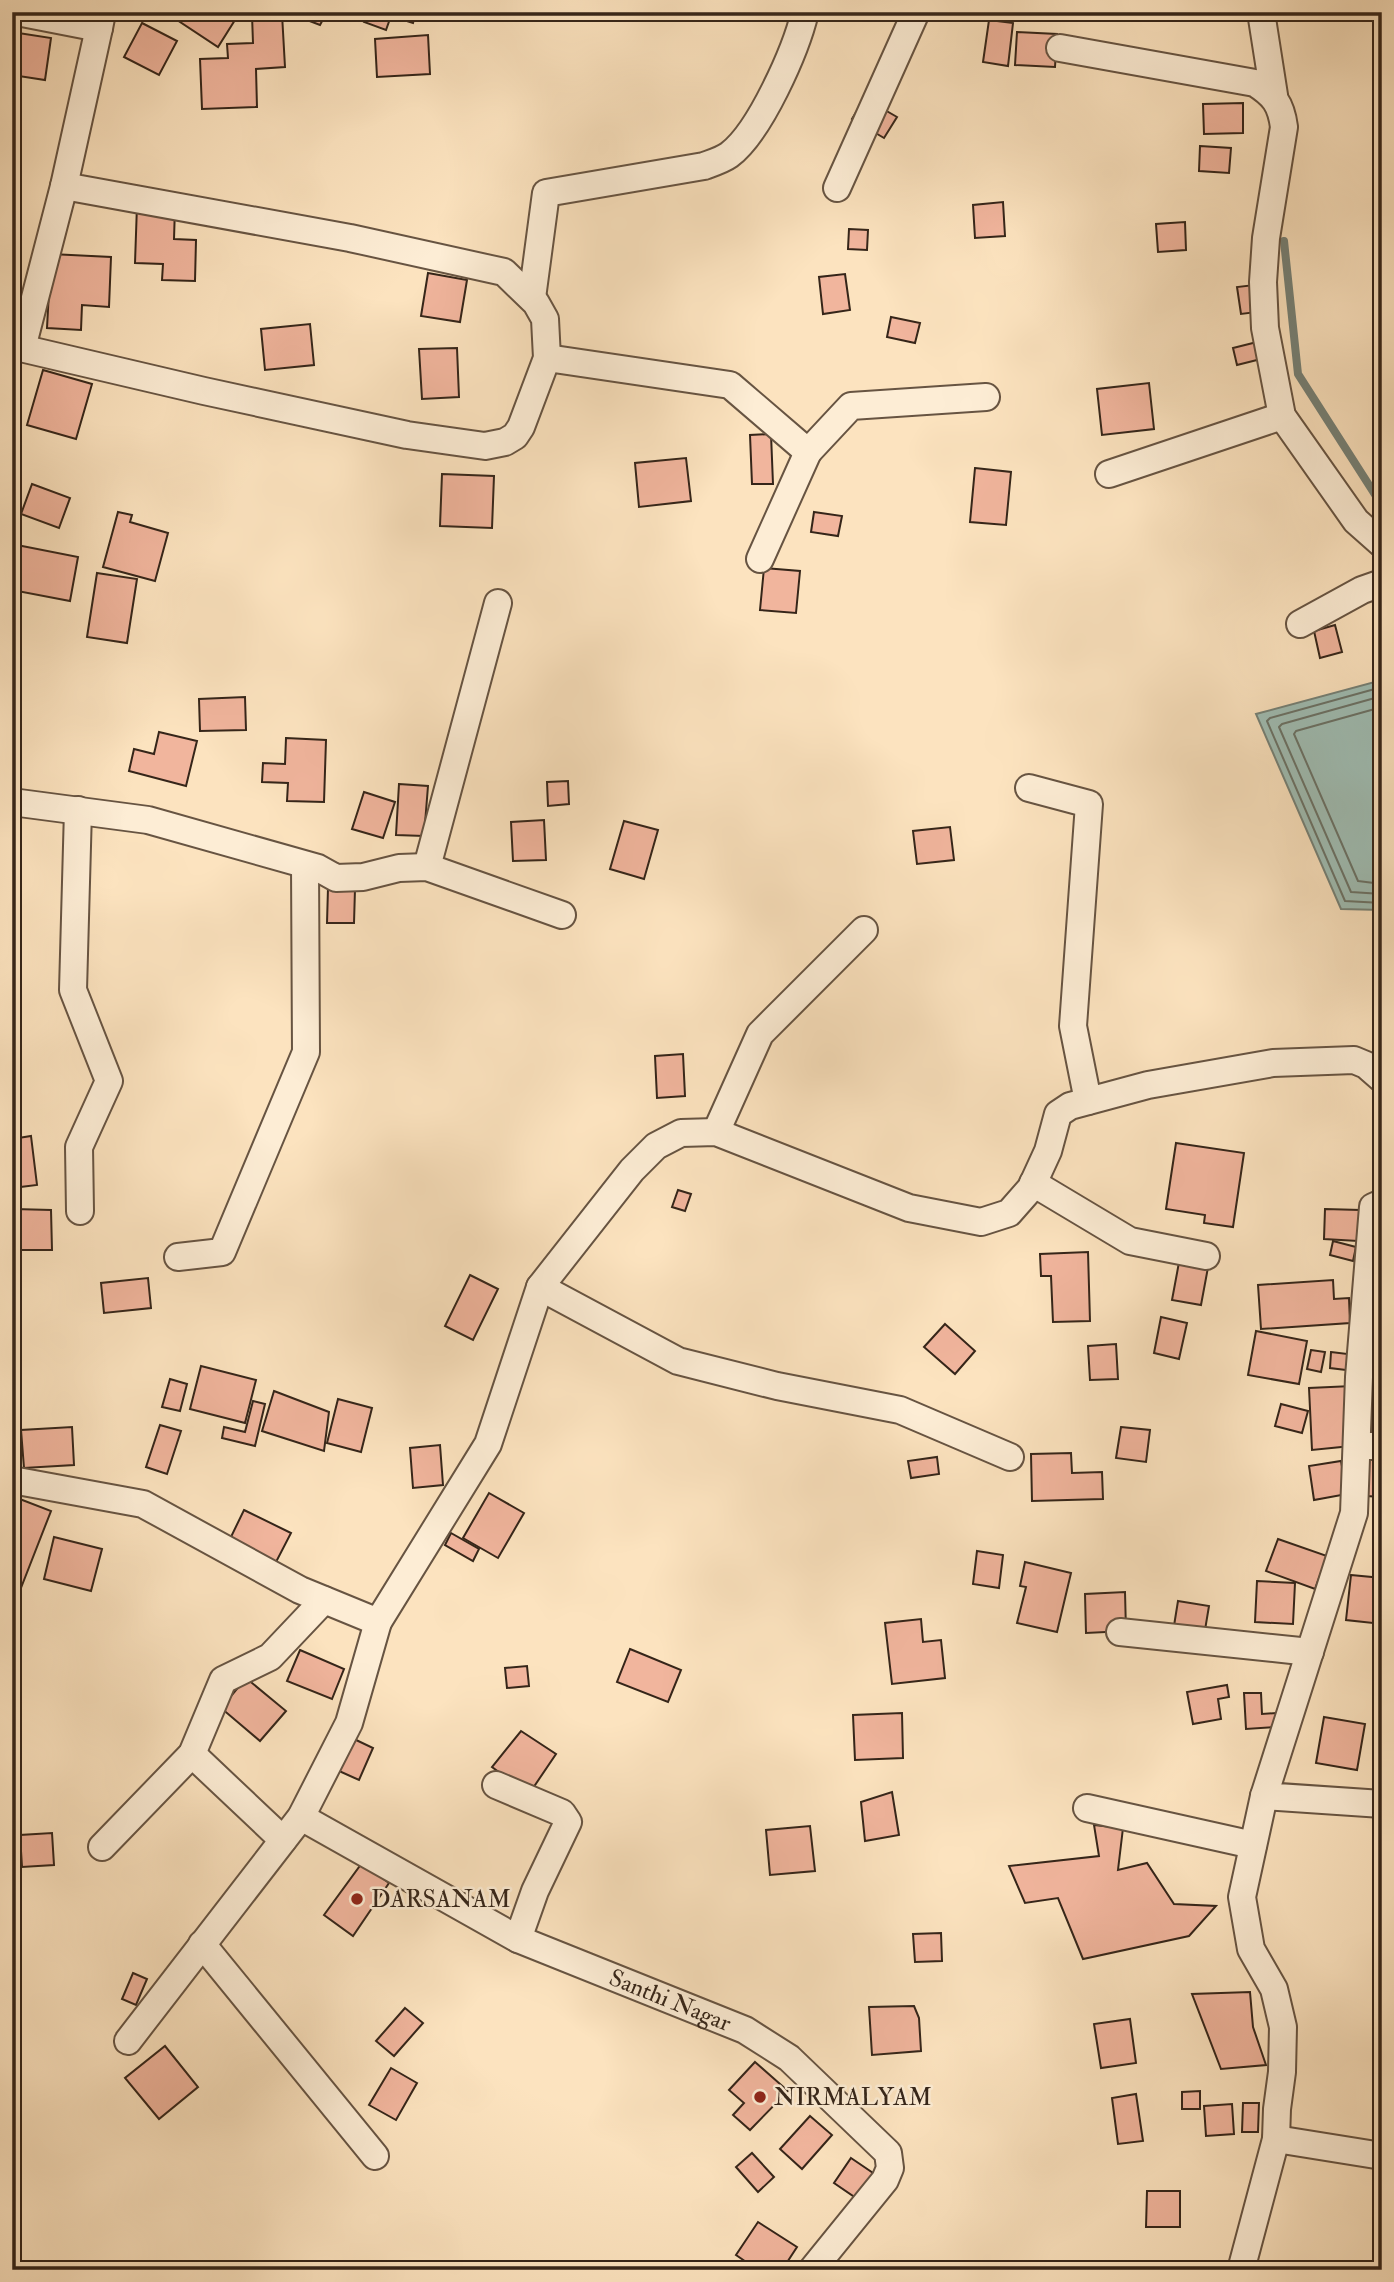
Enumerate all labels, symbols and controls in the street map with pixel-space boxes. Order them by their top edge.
place label: DARSANAM [371,1884,511,1915]
marker: DARSANAM [349,1891,365,1907]
street label: Santhi Nagar [605,1962,736,2039]
place label: NIRMALYAM [774,2082,932,2113]
marker: NIRMALYAM [752,2089,768,2105]

